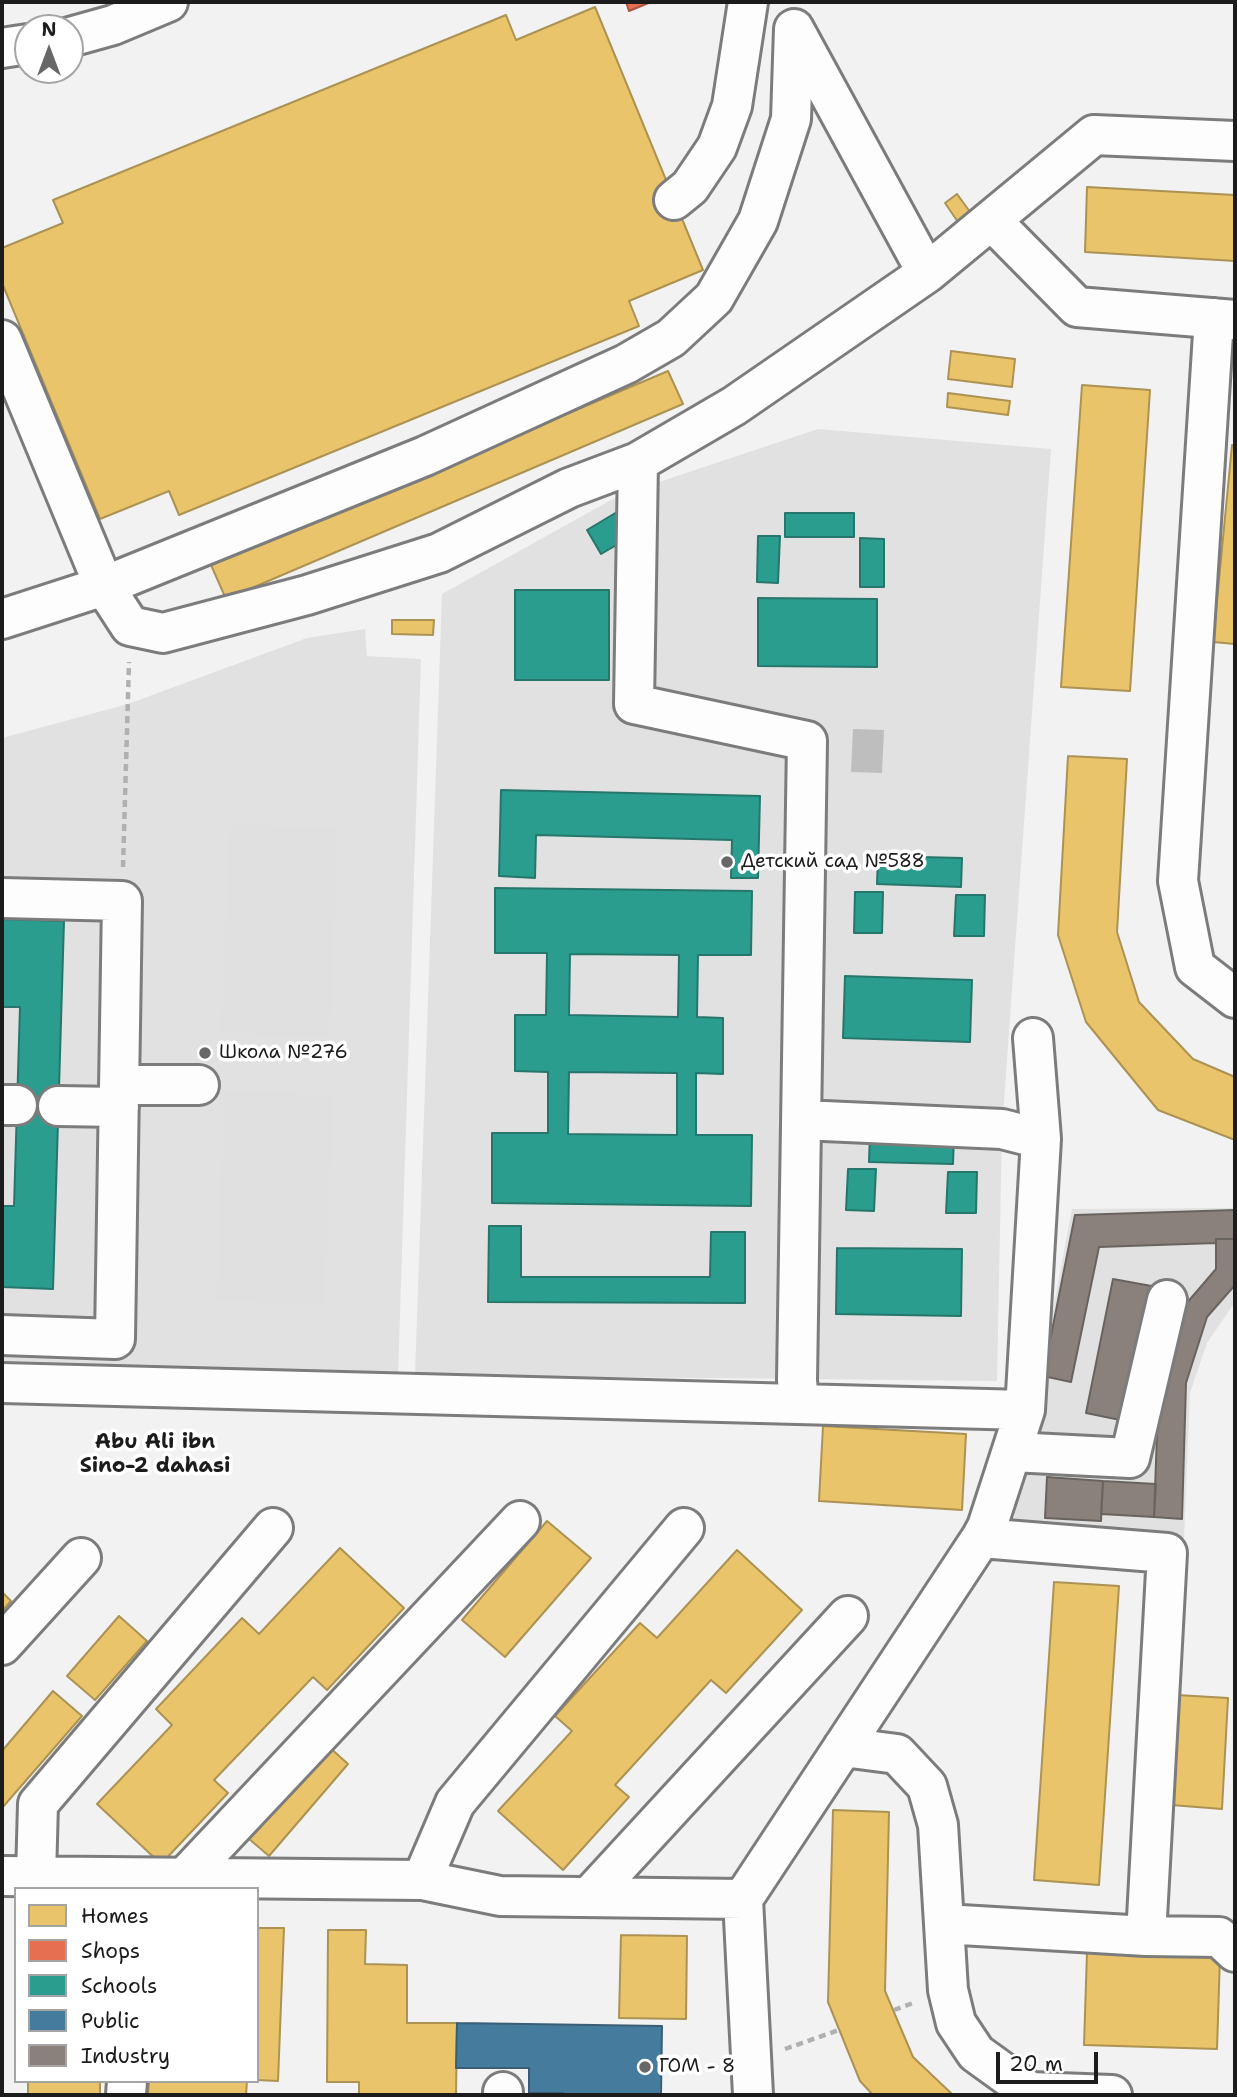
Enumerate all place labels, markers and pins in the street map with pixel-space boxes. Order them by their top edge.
place label: Детский сад №588 [741,851,925,873]
marker: Детский сад №588 [719,854,735,870]
place label: Школа №276 [219,1042,348,1064]
marker: Школа №276 [197,1045,213,1061]
place label: ГОМ - 8 [659,2056,735,2078]
marker: ГОМ - 8 [637,2059,653,2075]

